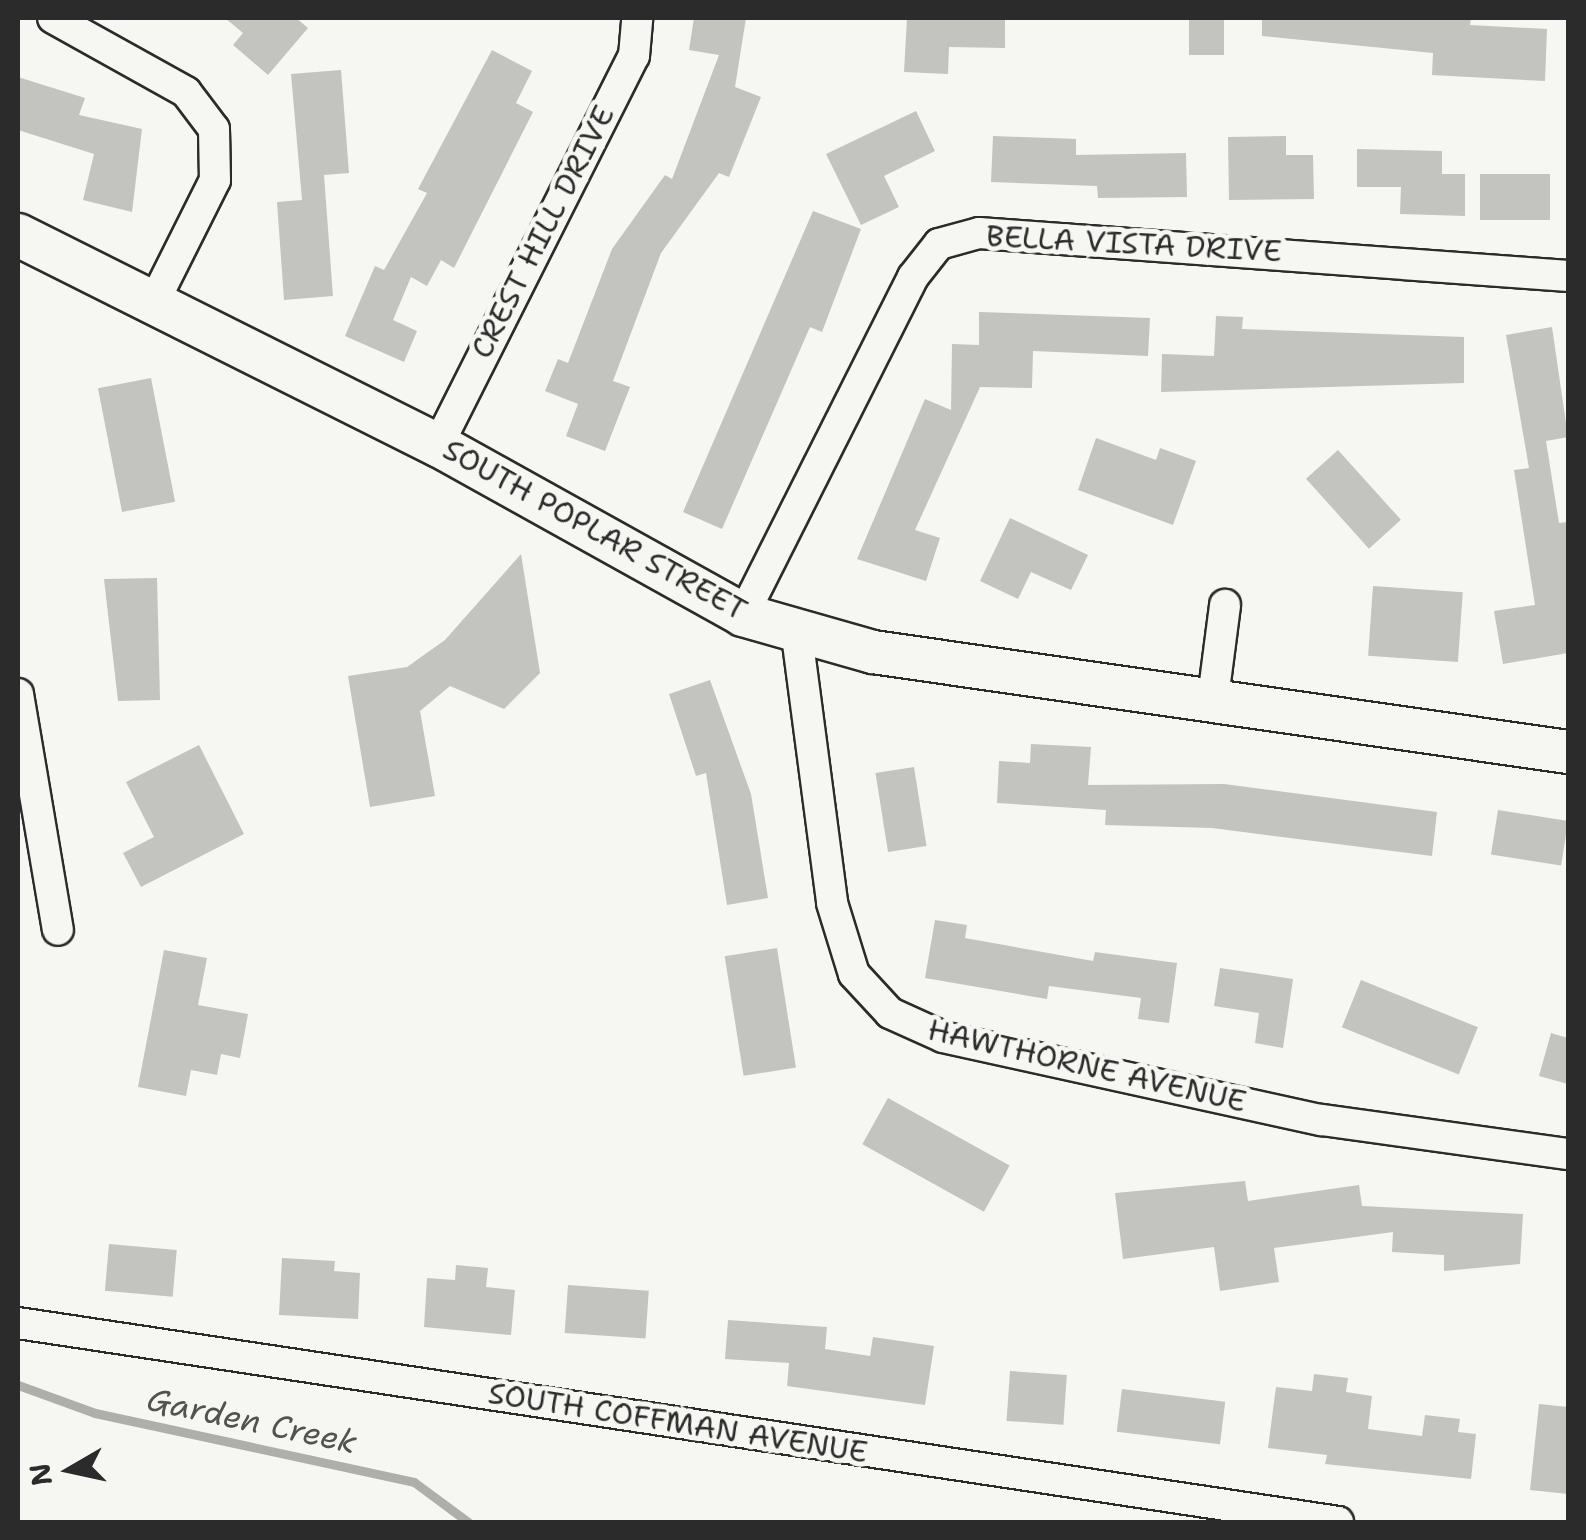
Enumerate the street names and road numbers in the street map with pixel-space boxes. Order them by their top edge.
street label: CREST HILL DRIVE [464,100,622,364]
street label: BELLA VISTA DRIVE [985,218,1283,270]
street label: SOUTH POPLAR STREET [437,431,753,629]
street label: HAWTHORNE AVENUE [924,1012,1250,1120]
street label: SOUTH COFFMAN AVENUE [486,1375,870,1471]

